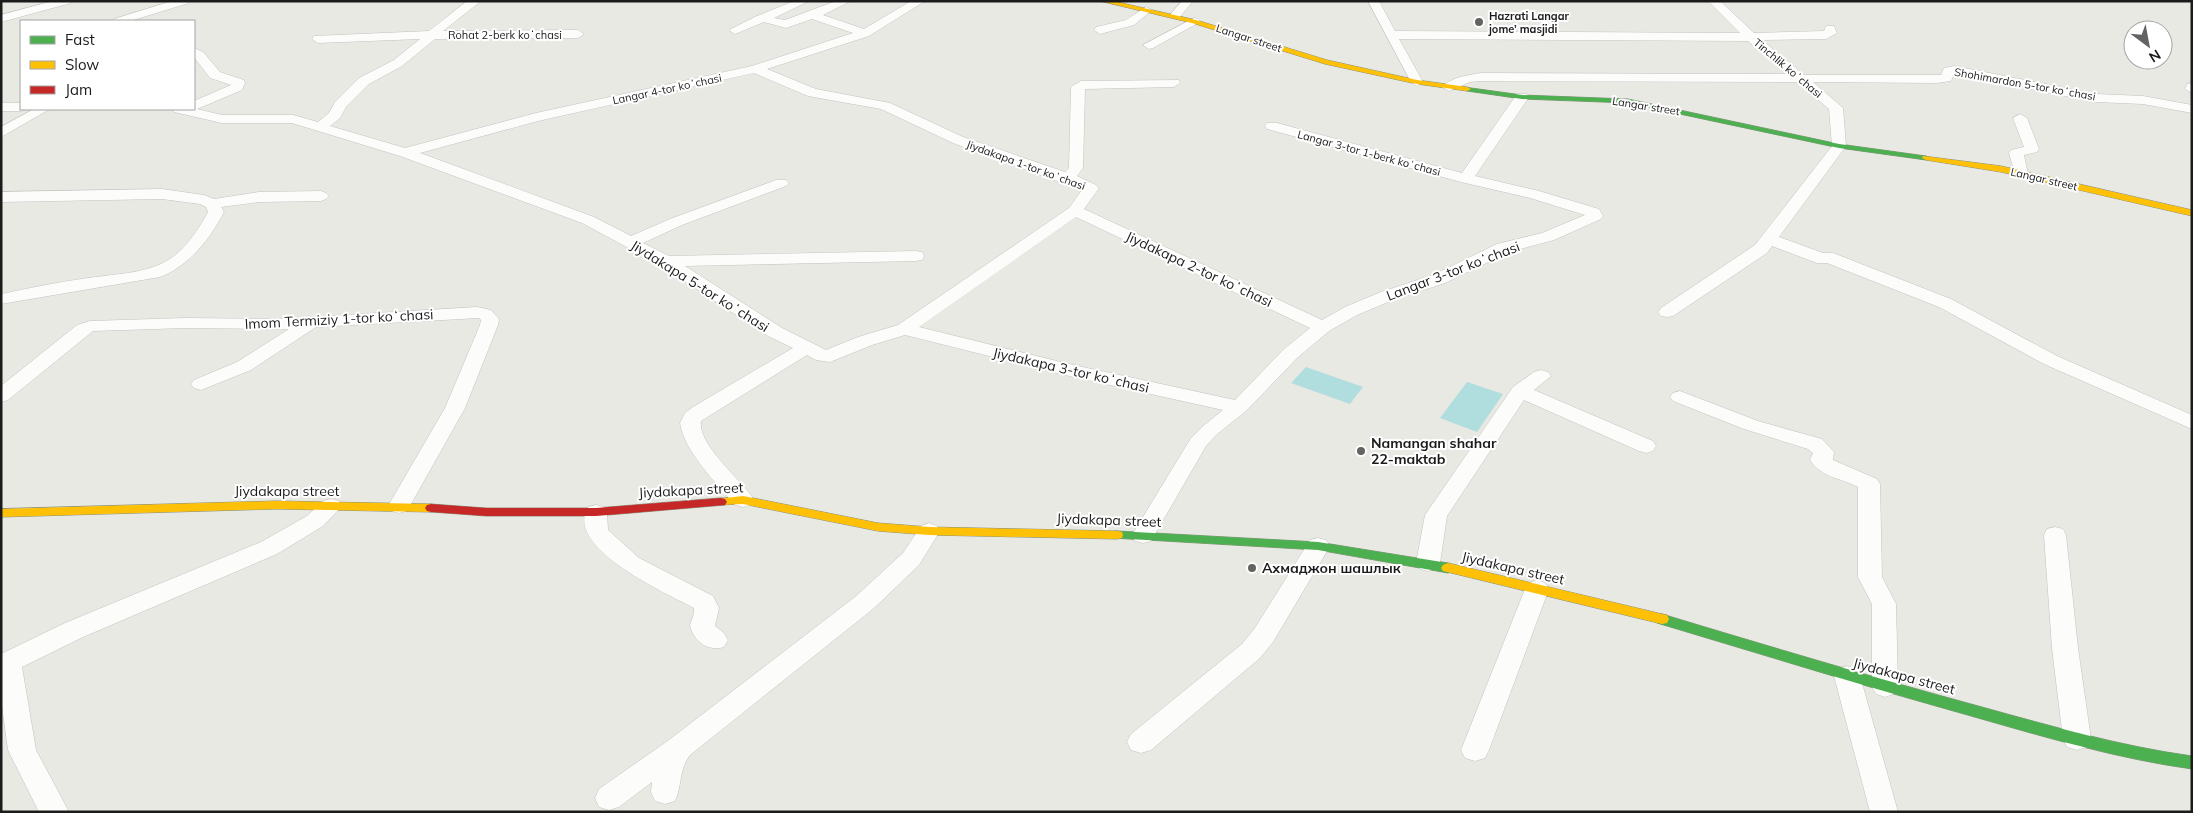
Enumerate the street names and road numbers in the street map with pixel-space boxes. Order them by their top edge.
street label: Langar street [1214,21,1284,55]
street label: Rohat 2-berk koʻchasi [448,28,562,42]
street label: Tinchlik koʻchasi [1751,35,1825,101]
street label: Shohimardon 5-tor koʻchasi [1953,65,2097,103]
street label: Langar 4-tor koʻchasi [611,71,723,107]
street label: Langar street [1611,94,1681,118]
street label: Langar 3-tor 1-berk koʻchasi [1296,127,1442,179]
street label: Jiydakapa 1-tor koʻchasi [965,137,1087,193]
street label: Langar street [2009,165,2079,194]
street label: Jiydakapa 2-tor koʻchasi [1123,227,1275,311]
street label: Jiydakapa 5-tor koʻchasi [627,236,773,336]
street label: Langar 3-tor koʻchasi [1384,237,1522,305]
street label: Imom Termiziy 1-tor koʻchasi [244,305,434,333]
street label: Jiydakapa 3-tor koʻchasi [991,343,1151,397]
street label: Jiydakapa street [638,478,744,502]
street label: Jiydakapa street [235,482,340,500]
street label: Jiydakapa street [1056,509,1162,531]
street label: Jiydakapa street [1460,547,1566,589]
street label: Jiydakapa street [1851,654,1957,698]

